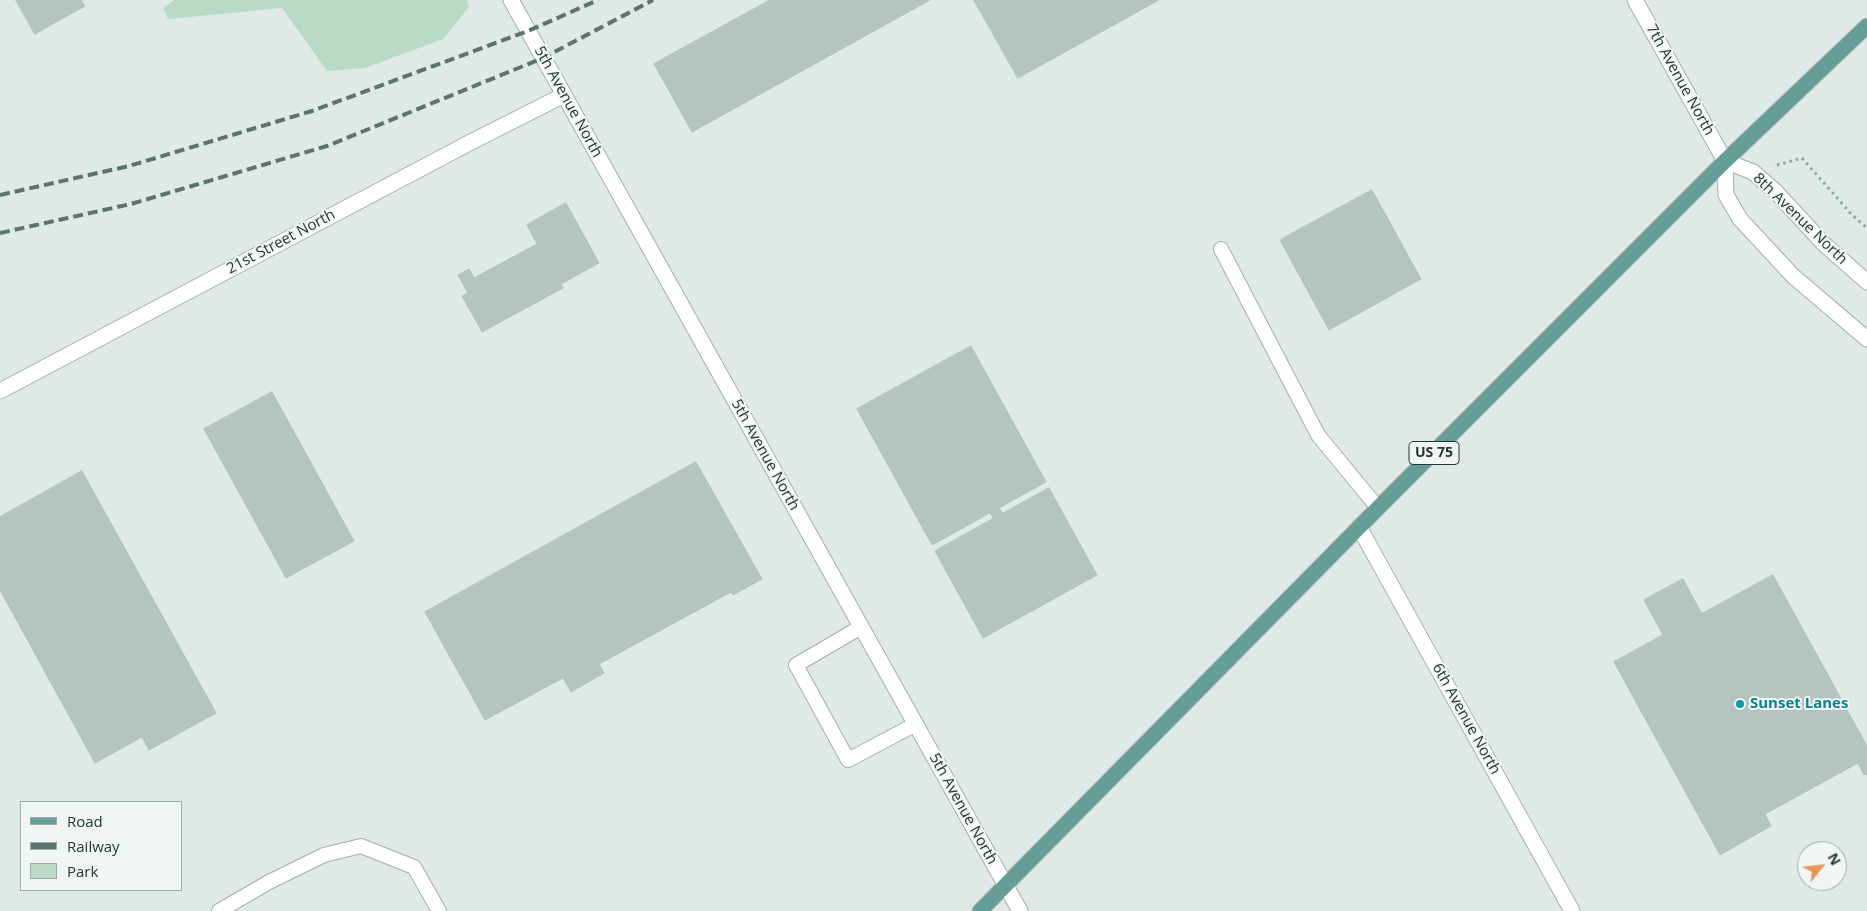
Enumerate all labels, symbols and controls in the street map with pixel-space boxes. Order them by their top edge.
street label: 7th Avenue North [1642,21,1718,139]
street label: 5th Avenue North [530,43,606,161]
street label: 8th Avenue North [1749,169,1851,269]
street label: 21st Street North [224,206,338,278]
street label: 5th Avenue North [727,396,803,514]
road number: US 75 [1409,442,1459,464]
street label: 6th Avenue North [1428,660,1504,778]
place label: Sunset Lanes [1750,695,1848,713]
marker: Sunset Lanes [1734,698,1746,710]
street label: 5th Avenue North [925,750,1001,868]
legend [20,801,182,891]
text: Road [67,811,103,831]
text: Railway [67,836,120,856]
north arrow [1797,841,1847,891]
text: N [1824,849,1846,869]
text: Park [67,861,98,881]

